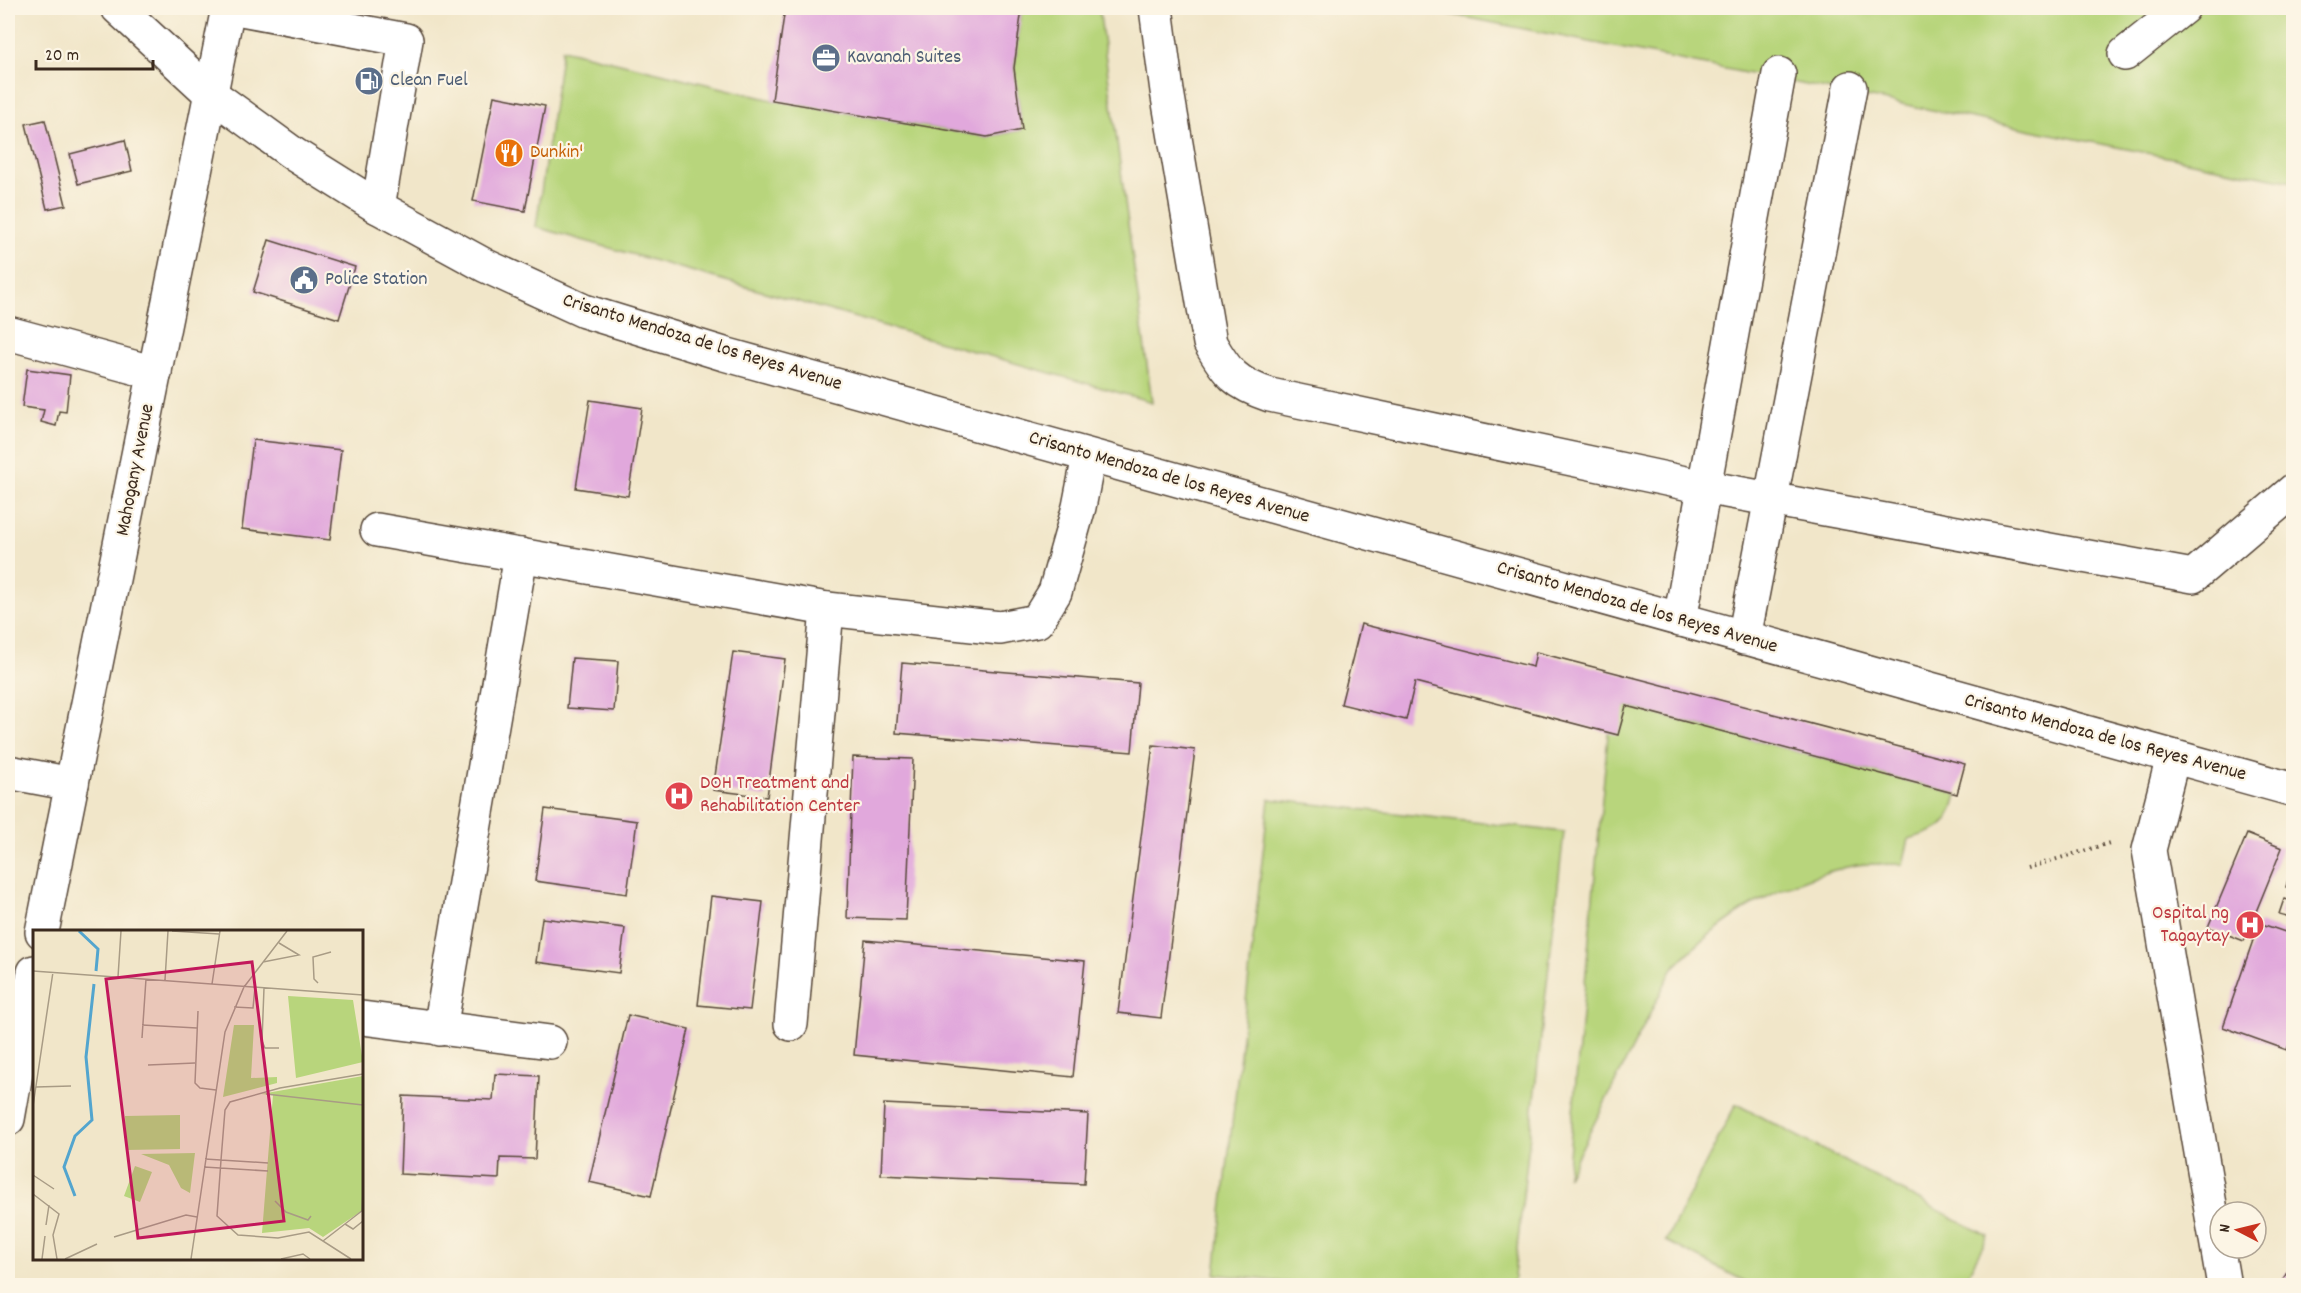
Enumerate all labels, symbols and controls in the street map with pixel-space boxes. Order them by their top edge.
scale bar [36,33,153,71]
office icon: Kavanah Suites [810,42,842,74]
text: 20 m [45,44,79,69]
place label: Kavanah Suites [847,44,961,72]
fuel station icon: Clean Fuel [353,65,385,97]
place label: Clean Fuel [390,67,468,95]
restaurant icon: Dunkin' [493,137,525,169]
place label: Dunkin' [530,139,583,167]
public building icon: Police Station [288,264,320,296]
place label: Police Station [325,266,428,294]
street label: Crisanto Mendoza de los Reyes Avenue [559,287,845,399]
street label: Mahogany Avenue [109,401,163,538]
street label: Crisanto Mendoza de los Reyes Avenue [1025,424,1313,532]
street label: Crisanto Mendoza de los Reyes Avenue [1493,554,1781,662]
street label: Crisanto Mendoza de los Reyes Avenue [1961,687,2249,789]
place label: DOH Treatment and Rehabilitation Center [700,770,860,821]
hospital icon: DOH Treatment and Rehabilitation Center [663,780,695,812]
place label: Ospital ng Tagaytay [2152,900,2230,951]
hospital icon: Ospital ng Tagaytay [2234,909,2266,941]
inset map [33,930,363,1260]
north arrow [2208,1200,2268,1260]
text: N [2214,1223,2238,1234]

